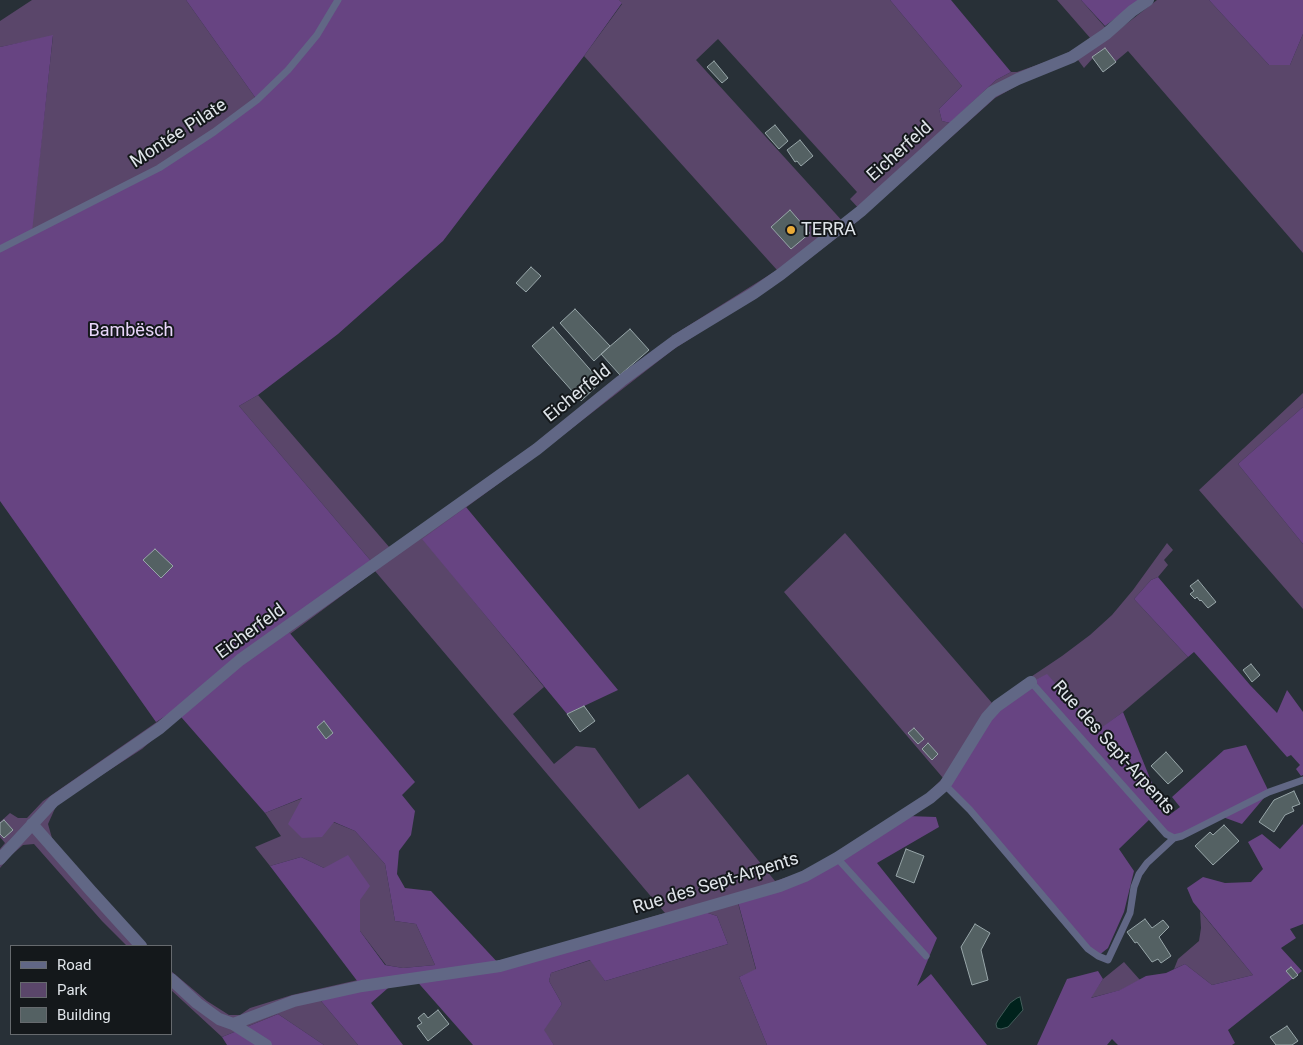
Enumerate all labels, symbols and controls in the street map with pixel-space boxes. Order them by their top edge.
street label: Montée Pilate [127,95,231,173]
street label: Eicherfeld [863,117,937,187]
place label: TERRA [801,219,856,241]
marker: TERRA [785,224,797,236]
park label: Bambësch [88,320,174,342]
street label: Eicherfeld [540,360,616,428]
street label: Eicherfeld [212,600,290,664]
street label: Rue des Sept-Arpents [1047,677,1179,819]
street label: Rue des Sept-Arpents [630,848,802,920]
legend [10,945,172,1035]
text: Road [57,956,91,974]
text: Park [57,981,87,999]
text: Building [57,1006,111,1024]

